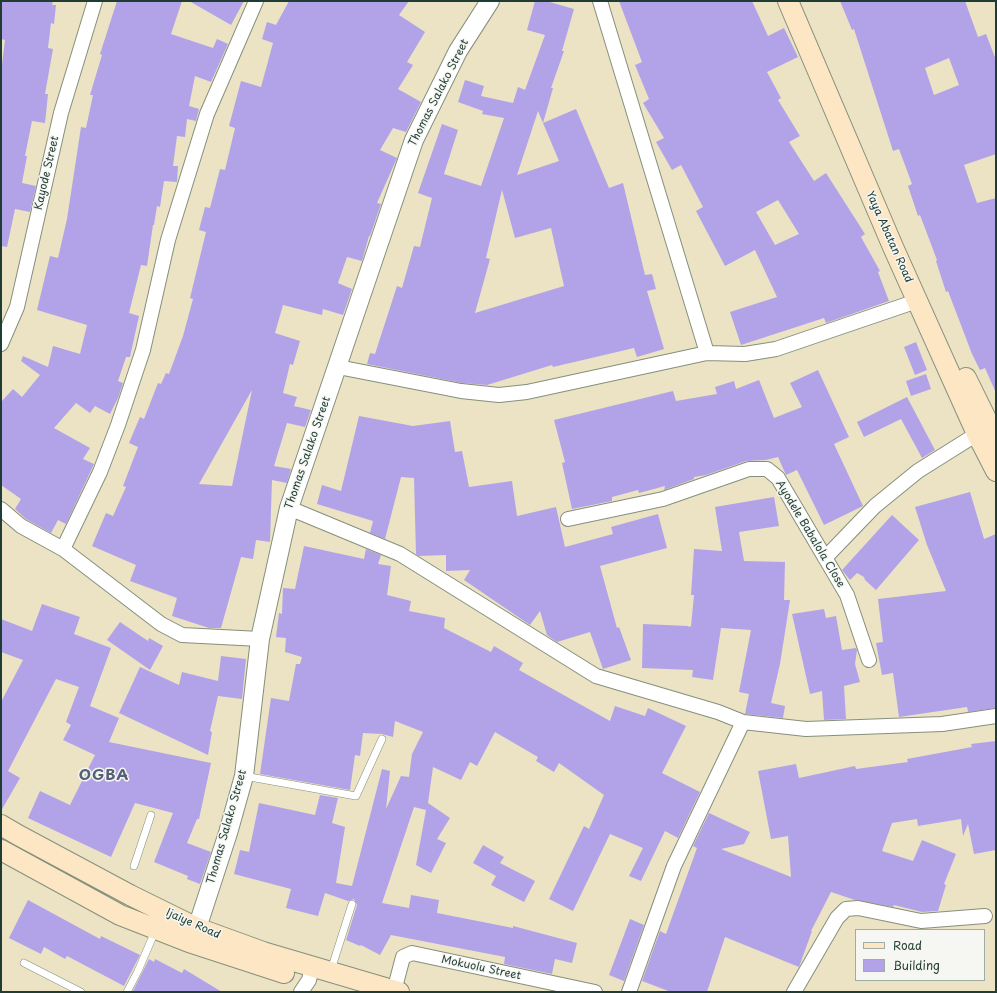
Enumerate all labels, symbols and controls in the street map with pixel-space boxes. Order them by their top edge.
street label: Thomas Salako Street [406,37,472,149]
street label: Kayode Street [32,135,62,211]
street label: Yaya Abatan Road [863,189,915,285]
street label: Thomas Salako Street [282,395,334,511]
street label: Ayodele Babalola Close [773,478,847,590]
district label: OGBA [79,767,129,785]
street label: Thomas Salako Street [204,768,250,886]
street label: Ijaiye Road [164,906,222,942]
legend [855,929,985,981]
text: Road [893,936,922,954]
street label: Mokuolu Street [440,953,522,983]
text: Building [893,956,940,974]

